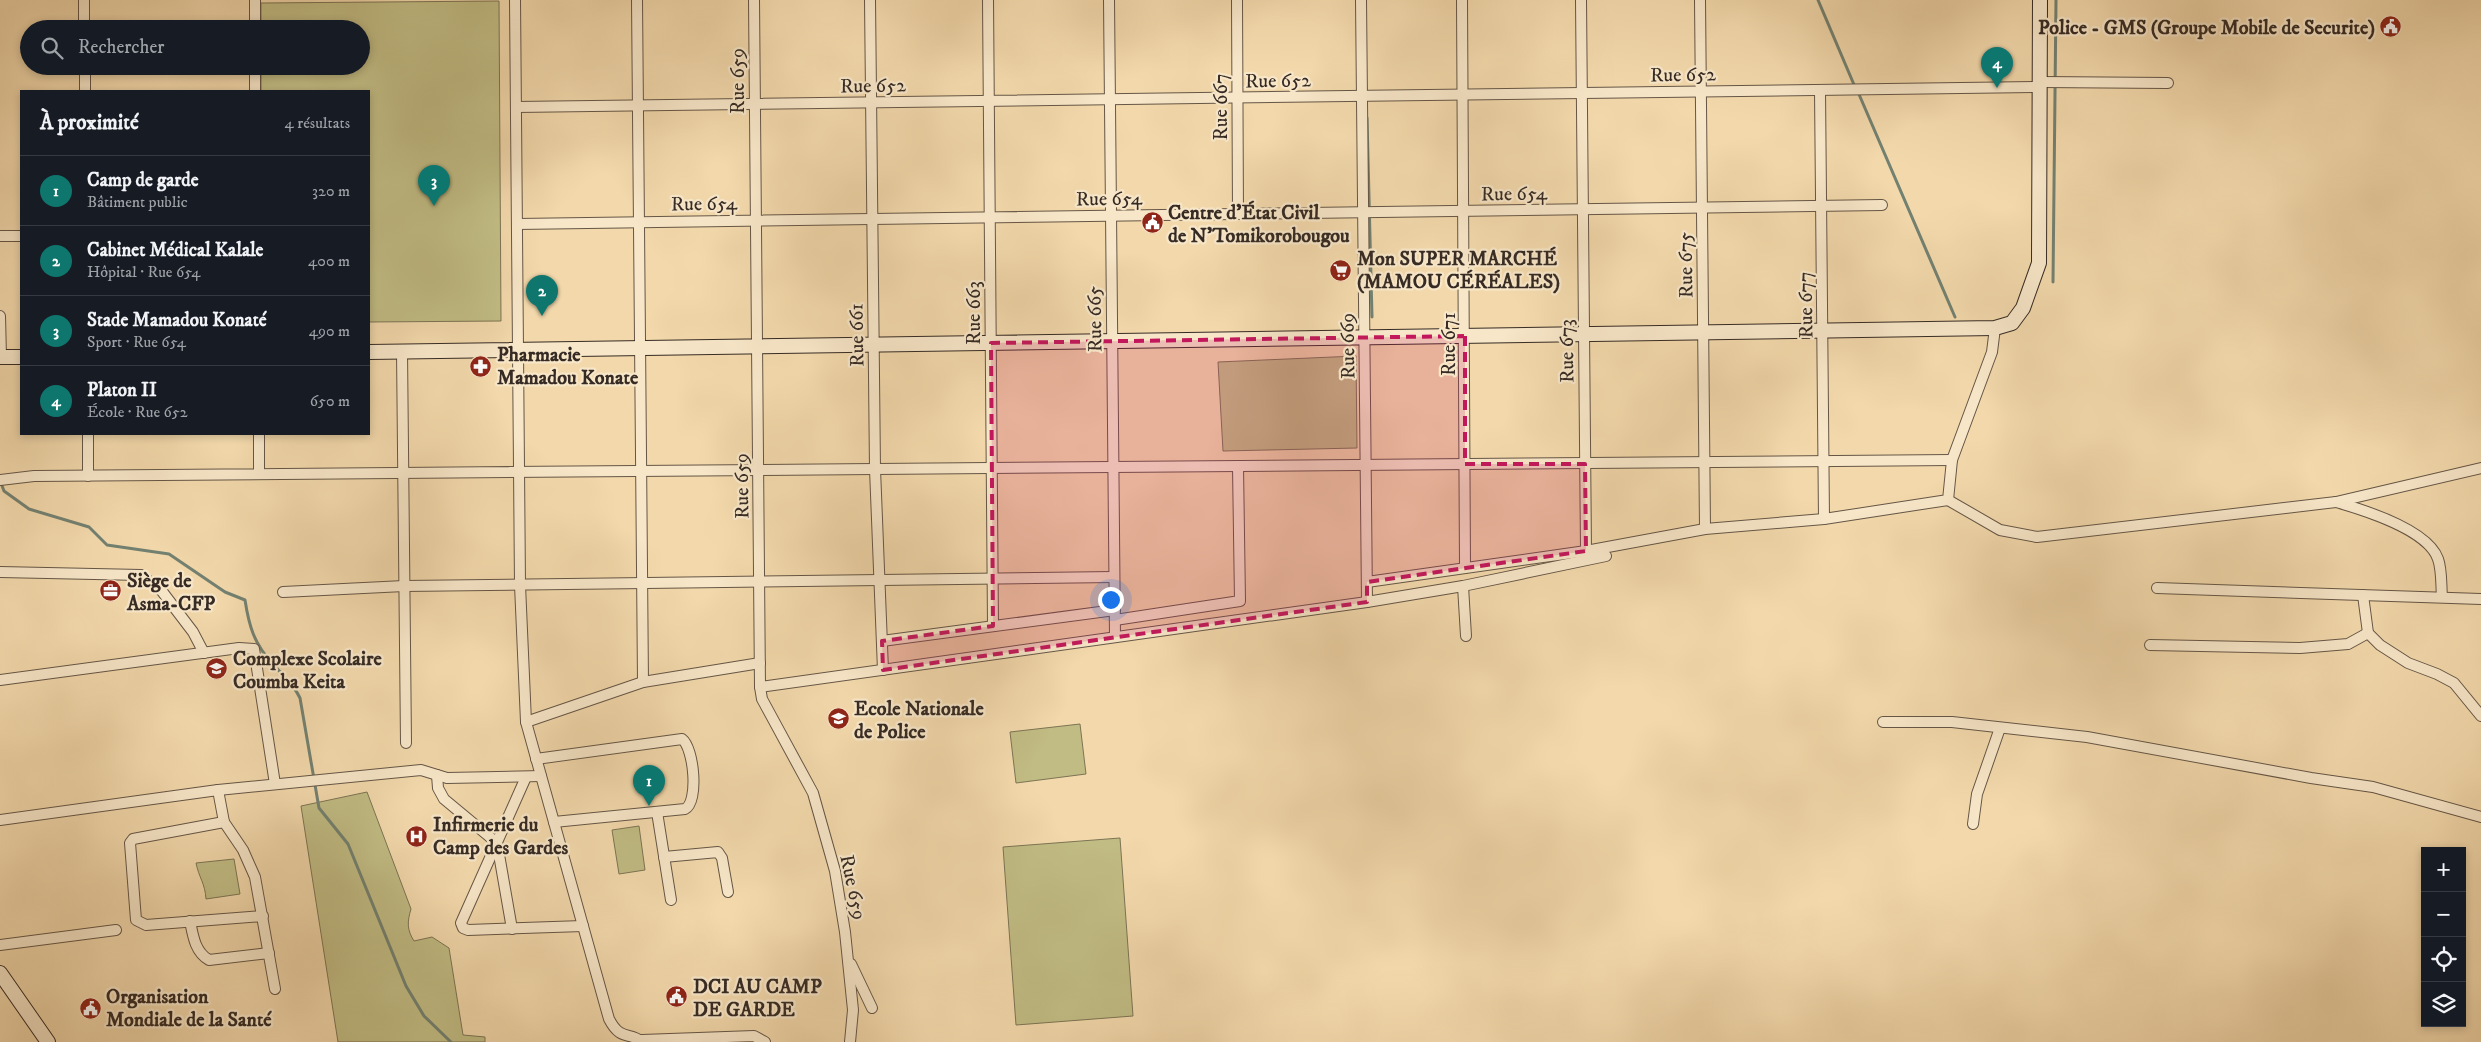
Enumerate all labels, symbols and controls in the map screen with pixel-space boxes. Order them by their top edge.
public building icon: Police - GMS (Groupe Mobile de Securite) [2379,15,2403,39]
place label: Police - GMS (Groupe Mobile de Securite) [2038,16,2375,41]
search box [20,20,370,75]
icon: search [38,34,66,62]
text: Rechercher [78,36,164,59]
pin: 4 [1981,47,2013,88]
street label: Rue 659 [726,48,751,114]
street label: Rue 652 [1650,62,1716,89]
street label: Rue 652 [1245,68,1311,95]
street label: Rue 652 [840,73,906,100]
street label: Rue 667 [1209,74,1234,140]
text: À proximité [40,110,139,136]
text: 4 résultats [285,113,350,133]
pin: 3 [418,165,450,206]
text: Camp de garde [87,169,199,192]
text: 1 [53,181,59,201]
text: 320 m [312,181,350,201]
street label: Rue 654 [1481,181,1548,208]
street label: Rue 654 [1076,186,1143,213]
street label: Rue 654 [671,191,738,218]
text: Bâtiment public [87,192,188,212]
place label: Centre d'État Civil de N'Tomikorobougou [1168,200,1350,249]
public building icon: Centre d'État Civil de N'Tomikorobougou [1140,211,1164,235]
street label: Rue 675 [1673,232,1700,298]
text: Cabinet Médical Kalale [87,239,263,262]
place label: Mon SUPER MARCHÉ (MAMOU CÉRÉALES) [1357,246,1560,295]
text: 2 [52,251,60,271]
text: 400 m [308,251,350,271]
supermarket icon: Mon SUPER MARCHÉ (MAMOU CÉRÉALES) [1329,258,1353,282]
text: Hôpital · Rue 654 [87,262,201,282]
street label: Rue 677 [1793,271,1820,339]
pin: 2 [526,275,558,316]
street label: Rue 663 [962,281,987,345]
street label: Rue 665 [1082,286,1109,352]
street label: Rue 661 [844,303,871,367]
text: Stade Mamadou Konaté [87,309,267,332]
street label: Rue 671 [1437,312,1462,376]
street label: Rue 669 [1335,313,1362,379]
street label: Rue 673 [1554,319,1581,383]
text: 3 [53,321,59,341]
text: 490 m [309,321,350,341]
text: Sport · Rue 654 [87,332,186,352]
place label: Pharmacie Mamadou Konate [497,343,639,391]
pharmacy icon: Pharmacie Mamadou Konate [469,354,493,378]
text: Platon II [87,379,157,402]
text: 4 [51,391,61,411]
text: 650 m [310,391,350,411]
text: École · Rue 652 [87,402,188,422]
street label: Rue 659 [729,453,756,519]
place label: Siège de Asma-CFP [126,569,216,617]
office icon: Siège de Asma-CFP [99,579,123,603]
your location [1098,587,1124,613]
place label: Complexe Scolaire Coumba Keita [233,647,382,695]
school or university icon: Complexe Scolaire Coumba Keita [205,657,229,681]
place label: Ecole Nationale de Police [854,697,985,745]
school or university icon: Ecole Nationale de Police [826,707,850,731]
pin: 1 [633,765,665,806]
place label: Infirmerie du Camp des Gardes [433,813,568,861]
hospital icon: Infirmerie du Camp des Gardes [405,824,429,848]
map controls [2421,847,2466,1027]
button: + [2421,847,2466,892]
street label: Rue 659 [833,853,872,922]
button: − [2421,892,2466,937]
button: locate [2421,937,2466,982]
place label: DCI AU CAMP DE GARDE [693,975,822,1023]
button: layers [2421,982,2466,1027]
place label: Organisation Mondiale de la Santé [106,985,272,1033]
public building icon: DCI AU CAMP DE GARDE [665,985,689,1009]
public building icon: Organisation Mondiale de la Santé [78,996,102,1020]

